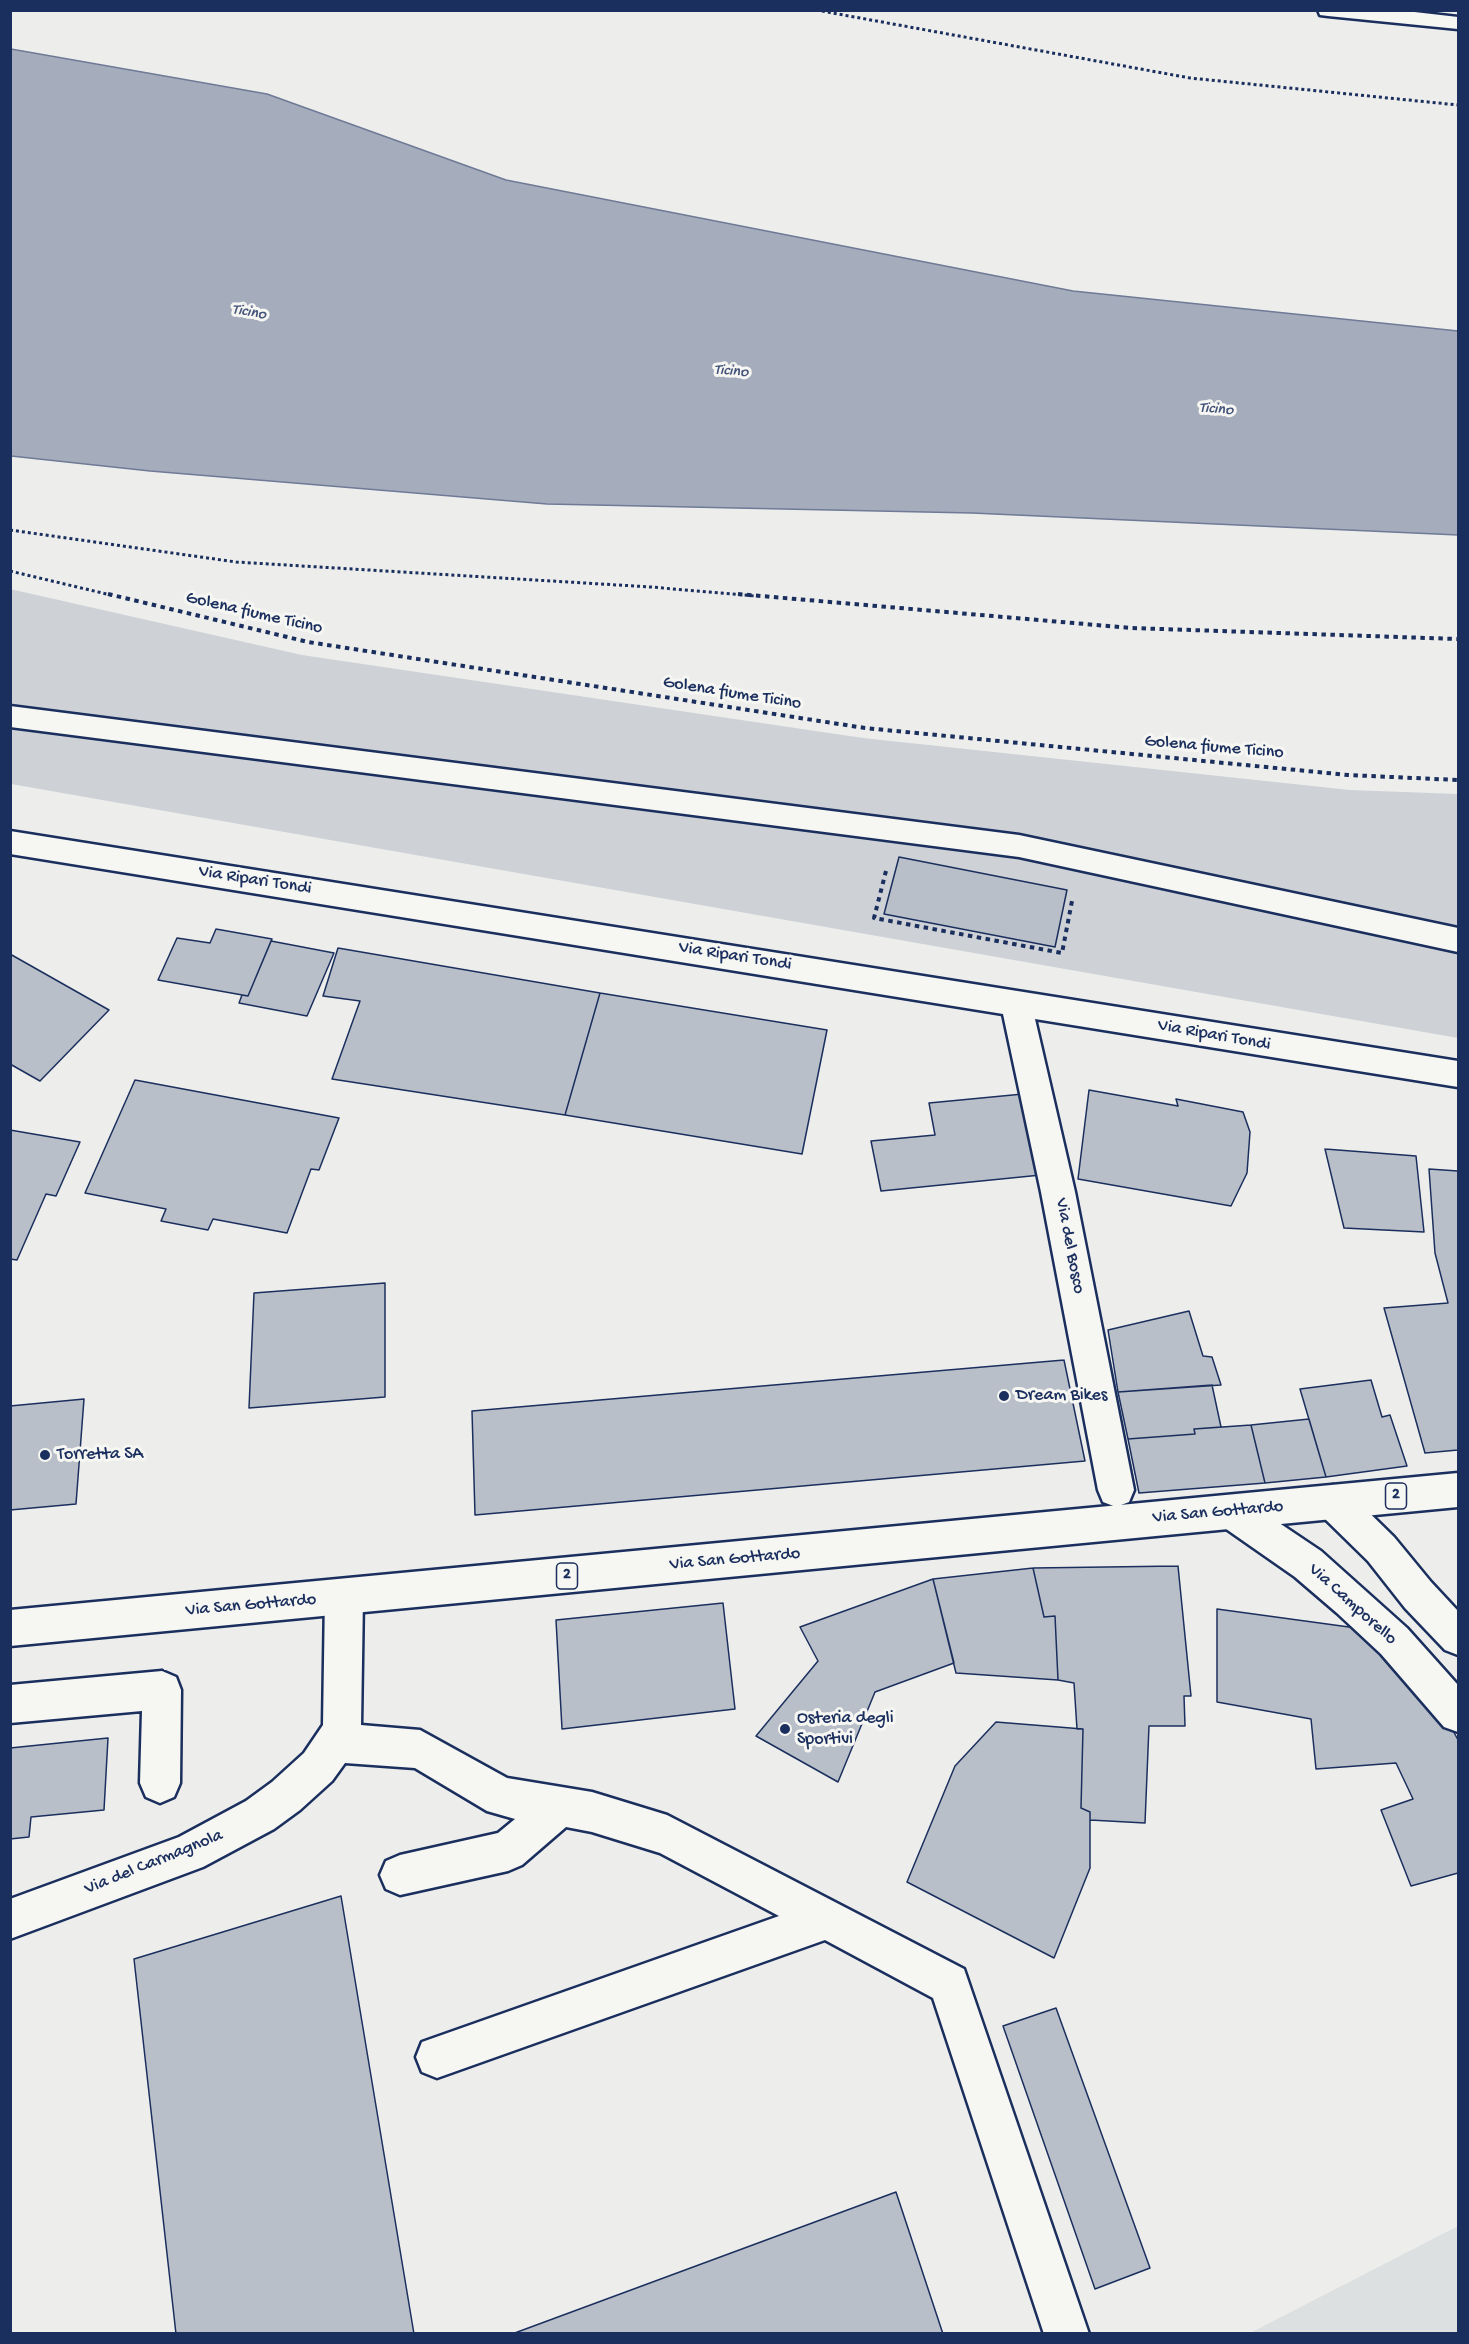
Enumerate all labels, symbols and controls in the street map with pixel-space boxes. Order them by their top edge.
water label: Ticino [230,301,268,325]
water label: Ticino [713,361,749,383]
water label: Ticino [1198,399,1234,421]
street label: Golena fiume Ticino [184,588,324,640]
street label: Golena fiume Ticino [661,672,803,716]
street label: Golena fiume Ticino [1143,731,1285,765]
street label: Via Ripari Tondi [197,861,313,901]
street label: Via Ripari Tondi [677,937,793,977]
street label: Via Ripari Tondi [1156,1015,1272,1057]
street label: Via del Bosco [1049,1196,1089,1296]
place label: Dream Bikes [1016,1385,1107,1407]
marker: Dream Bikes [997,1389,1011,1403]
place label: Torretta SA [57,1444,143,1466]
marker: Torretta SA [38,1448,52,1462]
road number: 2 [1386,1483,1406,1509]
street label: Via San Gottardo [1152,1497,1284,1529]
street label: Via San Gottardo [669,1544,801,1576]
street label: Via Camporello [1303,1560,1401,1650]
road number: 2 [556,1563,578,1589]
street label: Via San Gottardo [185,1590,317,1622]
place label: Osteria degli Sportivi [797,1708,894,1750]
marker: Osteria degli Sportivi [778,1722,792,1736]
street label: Via del Carmagnola [82,1825,226,1901]

